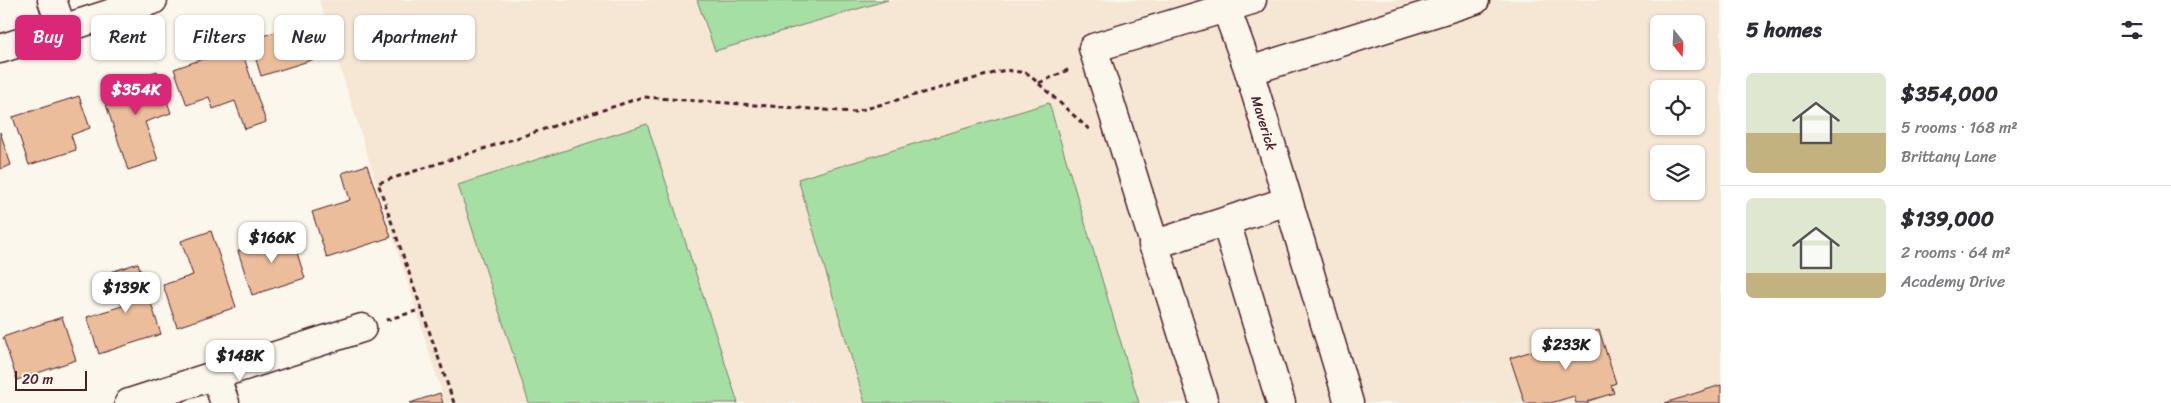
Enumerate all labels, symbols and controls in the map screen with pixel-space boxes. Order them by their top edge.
text: 5 homes [1746,11,1822,49]
chip: Buy [15,15,81,60]
chip: Rent [91,15,165,60]
chip: Filters [175,15,264,60]
chip: New [274,15,344,60]
chip: Apartment [354,15,475,60]
north arrow [1650,15,1705,70]
map controls [1650,15,1705,200]
icon: filters [2118,16,2146,44]
pin: $354K [101,74,171,116]
text: $354K [111,75,161,104]
text: $354,000 [1901,75,1998,113]
button: locate [1650,80,1705,135]
street label: Maverick [1243,93,1284,154]
icon: home [1786,93,1846,153]
text: 5 rooms · 168 m² [1901,113,2018,142]
text: Brittany Lane [1901,142,1997,171]
button: layers [1650,145,1705,200]
text: $139,000 [1901,200,1994,238]
icon: home [1786,218,1846,278]
pin: $166K [237,222,307,264]
text: $166K [249,223,295,252]
text: 2 rooms · 64 m² [1901,238,2011,267]
text: Academy Drive [1901,267,2005,296]
pin: $139K [91,272,161,314]
text: $139K [103,273,149,302]
pin: $233K [1531,328,1601,371]
text: $233K [1542,330,1590,359]
pin: $148K [205,340,275,382]
text: $148K [216,341,264,370]
text: 20 m [22,367,53,392]
scale bar [15,368,88,391]

